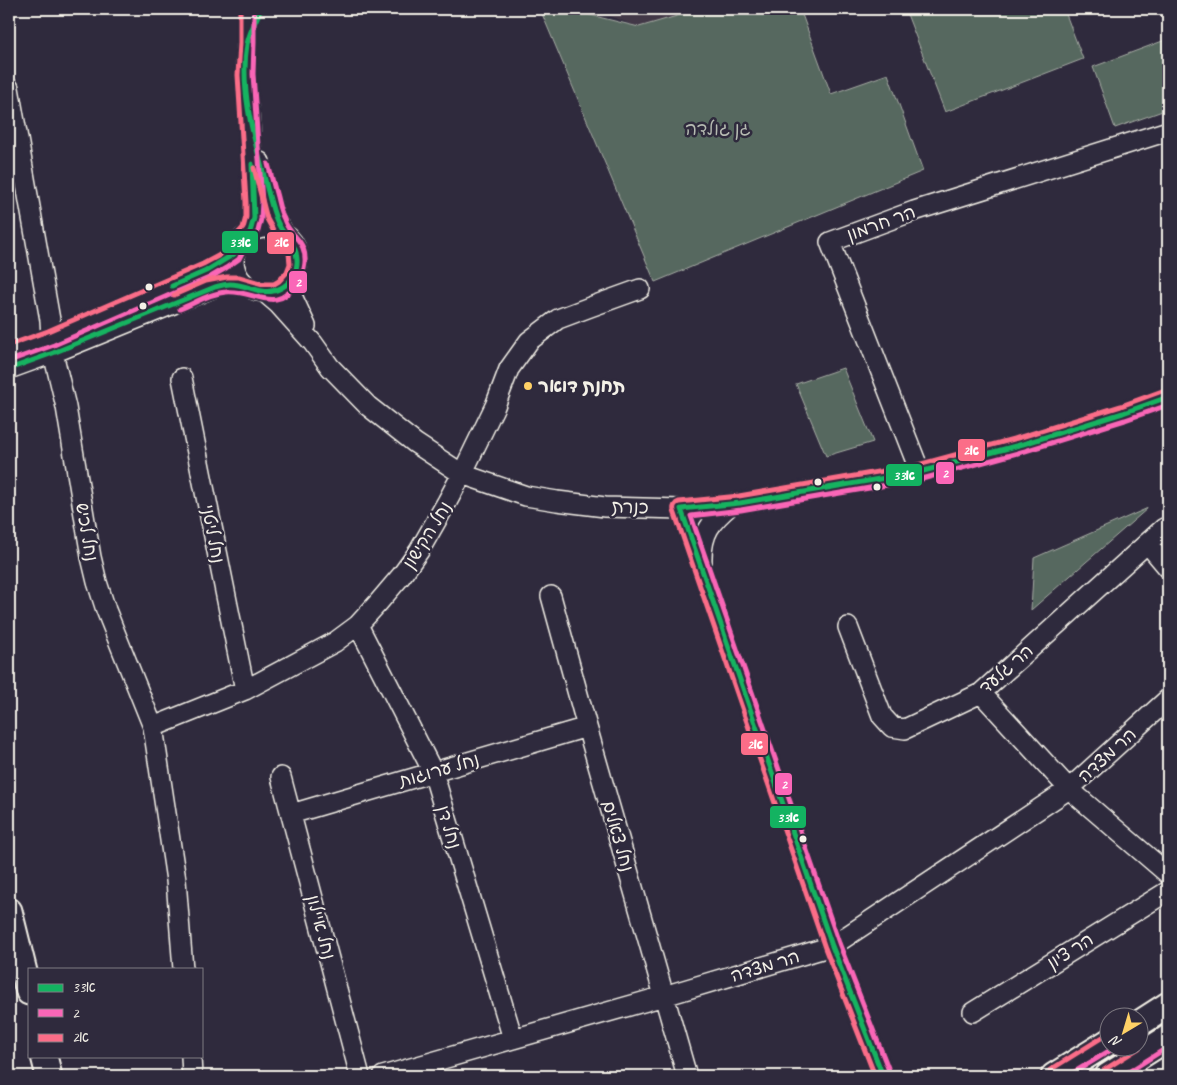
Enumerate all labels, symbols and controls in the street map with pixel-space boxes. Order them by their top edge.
park label: גן גולדה [685,118,751,140]
street label: הר חרמון [844,200,918,246]
line badge: 33א [221,230,259,254]
line badge: 2א [266,231,295,255]
text: 33א [229,234,251,251]
text: 2א [273,234,289,251]
line badge: 2 [288,270,308,294]
text: 2 [295,274,303,291]
unlabelled marker [144,282,154,292]
unlabelled marker [138,301,148,311]
place label: תחנת דואר [538,375,625,397]
marker: תחנת דואר [522,380,534,392]
line badge: 2א [957,438,986,462]
text: 2א [963,442,979,459]
line badge: 2 [935,461,955,485]
line badge: 33א [885,463,923,487]
text: 2 [942,465,950,482]
text: 33א [893,467,915,484]
unlabelled marker [813,477,823,487]
unlabelled marker [872,482,882,492]
street label: כנרת [611,495,649,519]
street label: נחל הקישון [398,497,456,573]
street label: נחל לכיש [71,501,103,563]
street label: נחל ליטני [197,503,229,565]
street label: הר גלעד [974,639,1038,699]
street label: הר מצדה [1073,723,1141,787]
line badge: 2א [740,732,769,756]
text: 2א [747,736,763,753]
street label: נחל ערוגות [395,748,482,792]
line badge: 2 [774,772,793,796]
text: 2 [781,776,789,793]
street label: נחל צאלים [597,798,639,874]
street label: נחל דן [432,803,466,851]
line badge: 33א [769,805,807,829]
text: 33א [777,809,799,826]
unlabelled marker [798,834,808,844]
street label: נחל איילון [302,892,340,962]
street label: הר ציון [1043,928,1097,974]
street label: הר מצדה [728,945,802,987]
legend [28,968,202,1058]
text: 33א [72,978,96,997]
text: 2 [72,1004,80,1023]
north arrow [1100,1008,1150,1058]
text: 2א [72,1028,89,1047]
text: N [1106,1031,1125,1051]

